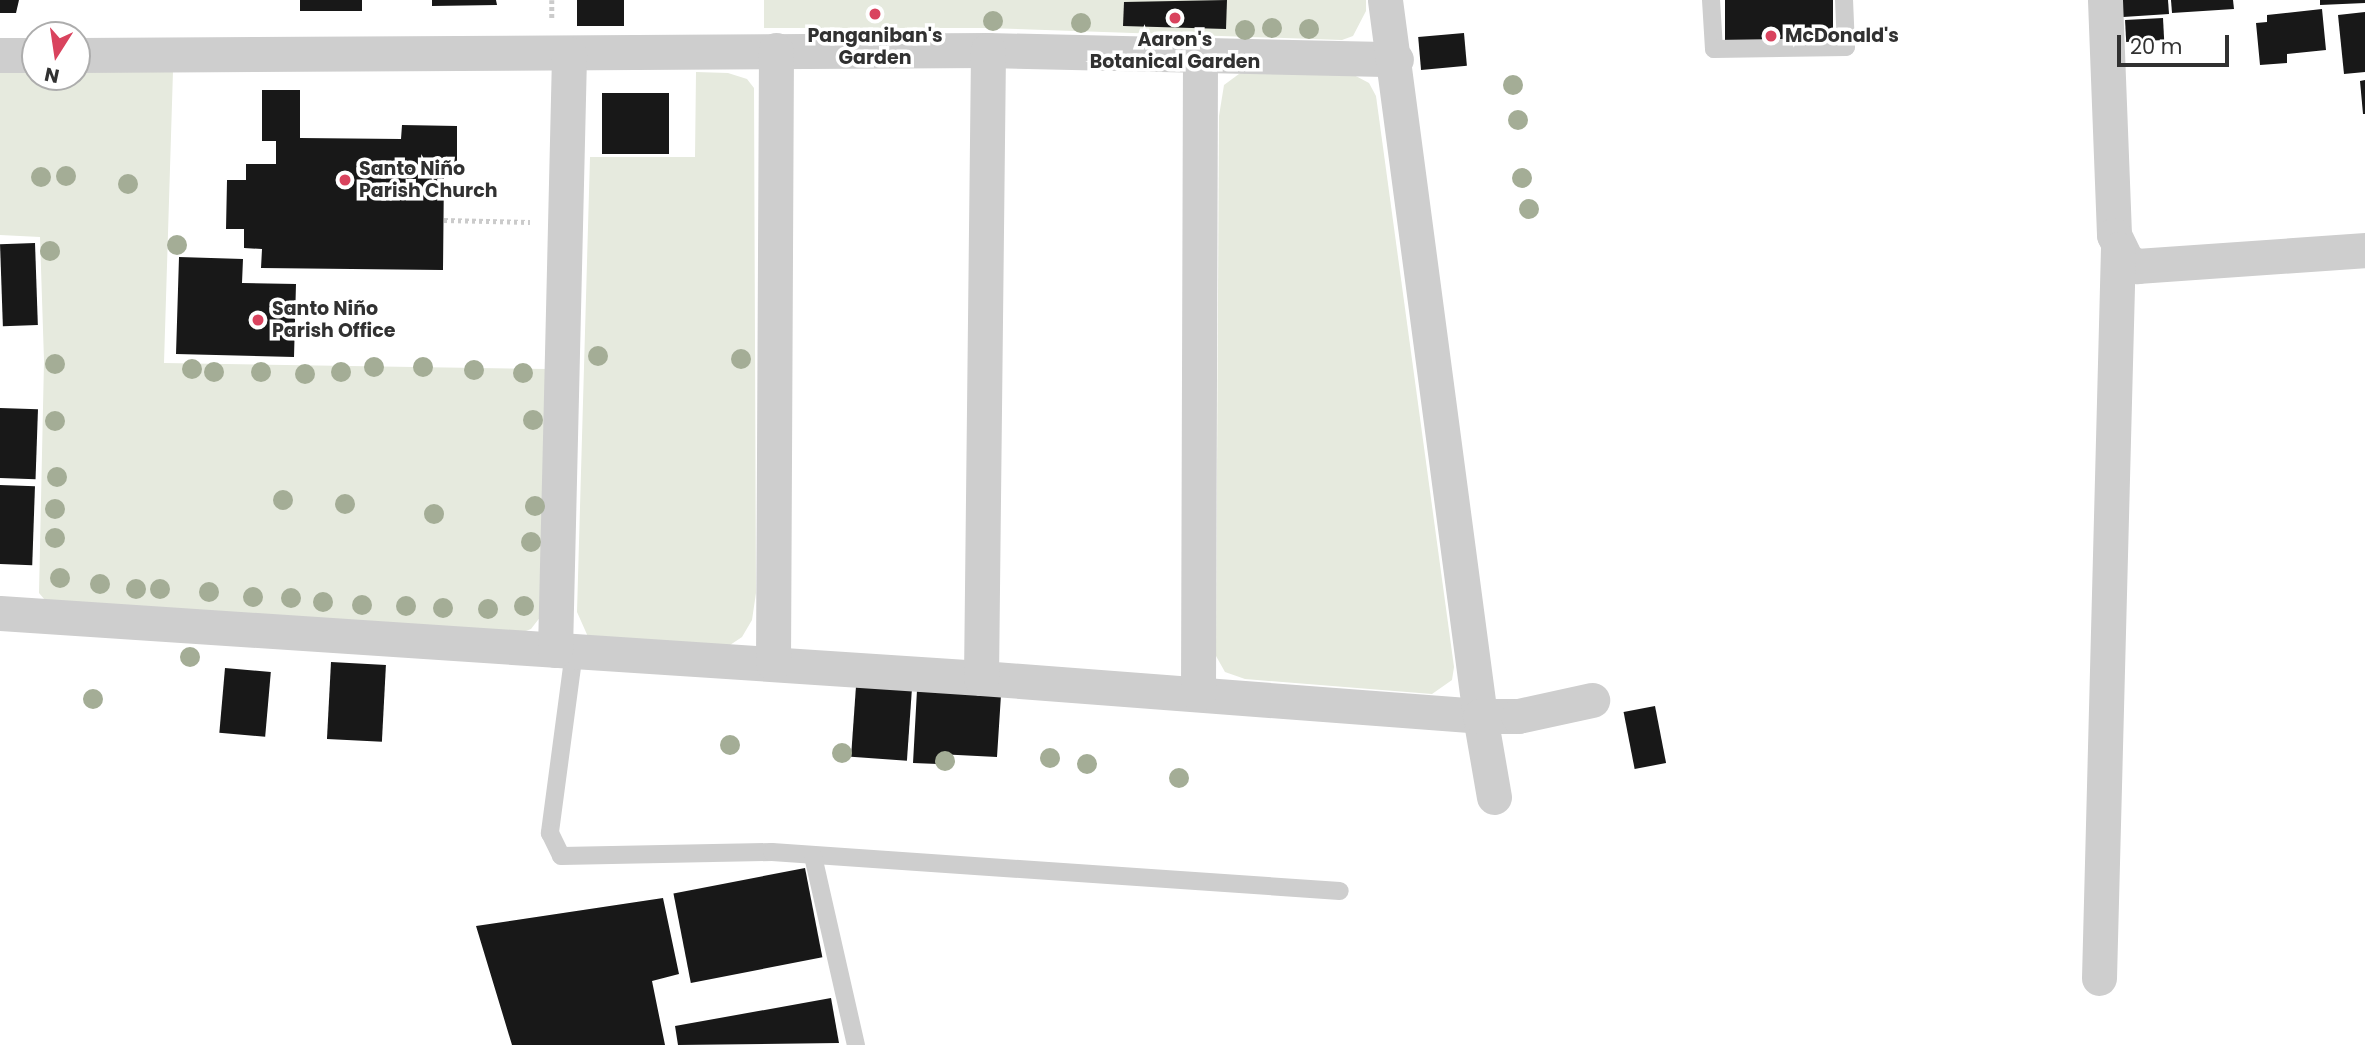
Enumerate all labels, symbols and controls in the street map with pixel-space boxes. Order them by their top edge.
marker: Panganiban's Garden [867,6,883,22]
marker: Aaron's Botanical Garden [1167,10,1183,26]
north arrow [21,21,91,91]
scale bar [2120,21,2232,65]
place label: Panganiban's Garden [807,25,943,69]
place label: McDonald's [1785,25,1899,47]
marker: McDonald's [1763,28,1779,44]
place label: Aaron's Botanical Garden [1090,29,1260,73]
text: 20 m [2130,32,2183,61]
text: N [42,60,62,90]
place label: Santo Niño Parish Church [359,158,497,202]
marker: Santo Niño Parish Church [337,172,353,188]
place label: Santo Niño Parish Office [272,298,395,342]
marker: Santo Niño Parish Office [250,312,266,328]

